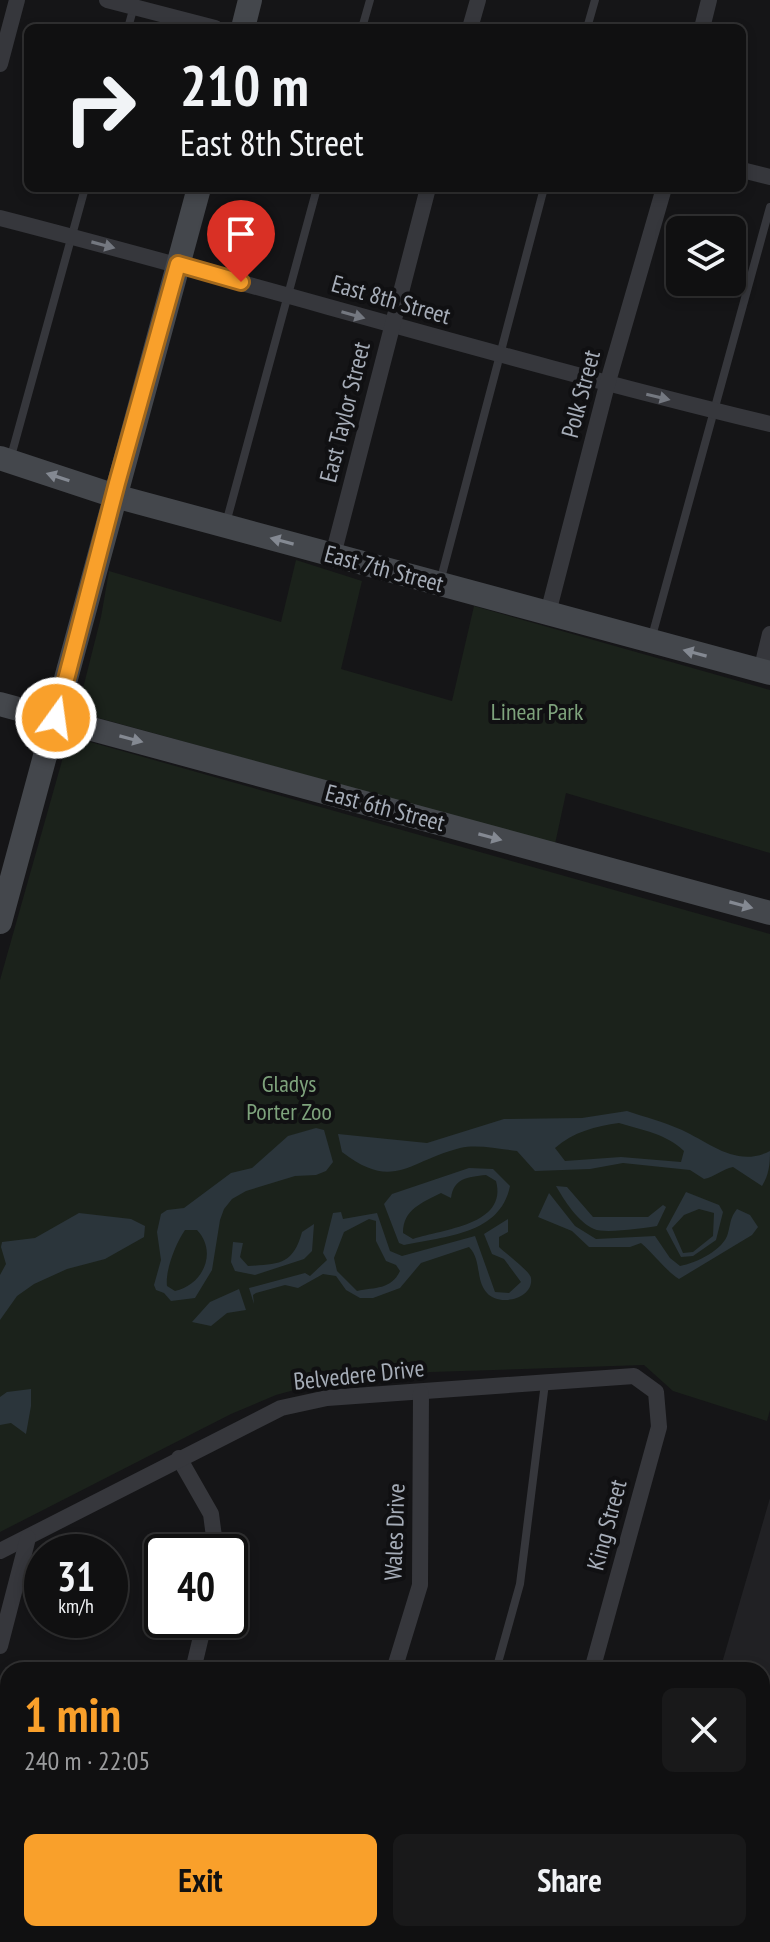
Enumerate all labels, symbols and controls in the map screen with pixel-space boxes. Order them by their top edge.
text: 210 m [180,49,309,121]
icon: right [48,56,152,160]
text: East 8th Street [180,119,364,166]
pin [207,200,275,282]
icon: arrive [219,212,263,256]
map controls [666,216,746,296]
button: layers [666,216,746,296]
one-way arrow [90,239,115,251]
street label: East 8th Street [328,268,455,331]
one-way arrow [341,309,365,322]
street label: East Taylor Street [312,338,377,485]
street label: Polk Street [554,346,607,441]
one-way arrow [646,391,671,404]
one-way arrow [45,470,69,483]
one-way arrow [269,534,293,547]
street label: East 7th Street [321,538,448,599]
one-way arrow [682,646,706,659]
position arrow [14,676,98,760]
park label: Linear Park [491,696,584,727]
one-way arrow [120,733,144,746]
street label: East 6th Street [322,777,449,838]
one-way arrow [479,831,503,844]
one-way arrow [729,900,754,912]
park label: Gladys Porter Zoo [246,1068,332,1127]
street label: Belvedere Drive [292,1352,426,1397]
street label: King Street [580,1476,634,1574]
street label: Wales Drive [377,1483,412,1581]
speed limit sign: 40 [144,1534,248,1638]
text: 31 [57,1550,95,1602]
text: km/h [58,1593,94,1619]
text: 1 min [24,1683,121,1745]
button: close [662,1688,746,1772]
text: 240 m · 22:05 [24,1744,150,1777]
button: Exit [24,1834,377,1926]
button: Share [393,1834,746,1926]

